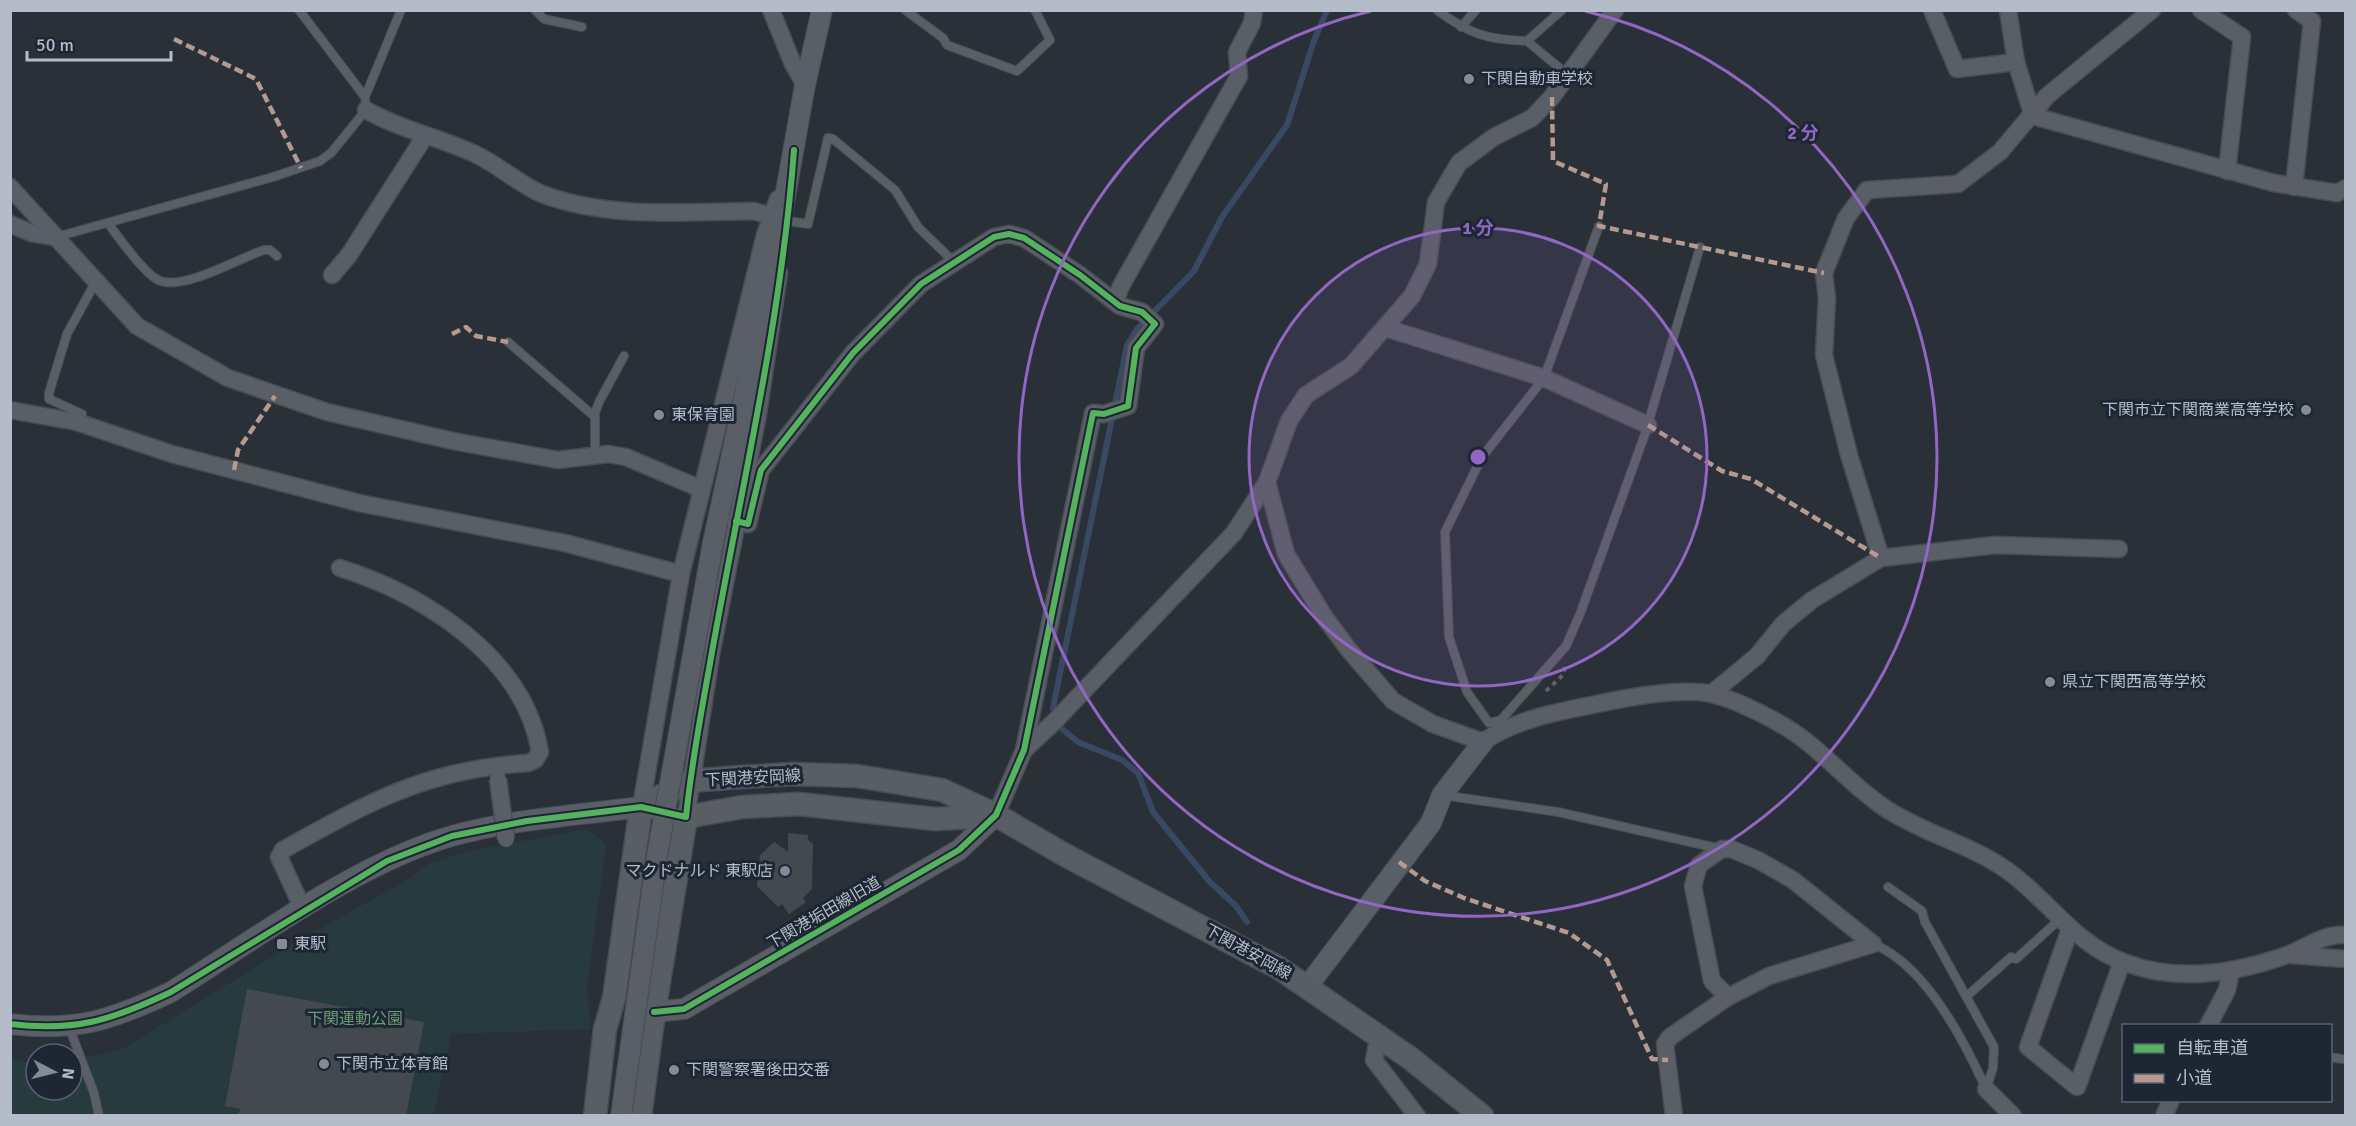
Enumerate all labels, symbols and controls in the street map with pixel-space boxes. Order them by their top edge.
scale bar [27,24,171,62]
text: 50 m [36,34,74,56]
place label: 下関自動車学校 [1481,69,1593,89]
marker: 下関自動車学校 [1462,72,1476,86]
text: 2 分 [1787,122,1819,144]
text: 1 分 [1462,217,1494,239]
place label: 下関市立下関商業高等学校 [2102,400,2294,420]
marker: 下関市立下関商業高等学校 [2299,403,2313,417]
place label: 東保育園 [671,405,735,425]
marker: 東保育園 [652,408,666,422]
centre of rings [1468,447,1488,467]
place label: 県立下関西高等学校 [2062,672,2206,692]
marker: 県立下関西高等学校 [2043,675,2057,689]
street label: 下関港安岡線 [705,766,801,790]
place label: マクドナルド 東駅店 [625,861,773,881]
marker: マクドナルド 東駅店 [778,864,792,878]
street label: 下関港垢田線旧道 [764,872,884,954]
street label: 下関港安岡線 [1201,920,1295,984]
place label: 東駅 [294,934,326,954]
marker: 東駅 [275,937,289,951]
park label: 下関運動公園 [307,1009,403,1029]
legend [2122,1024,2332,1102]
text: 自転車道 [2176,1037,2248,1059]
north arrow [24,1042,84,1102]
place label: 下関市立体育館 [336,1054,448,1074]
marker: 下関市立体育館 [317,1057,331,1071]
place label: 下関警察署後田交番 [686,1060,830,1080]
marker: 下関警察署後田交番 [667,1063,681,1077]
text: N [57,1067,78,1080]
text: 小道 [2176,1067,2212,1089]

